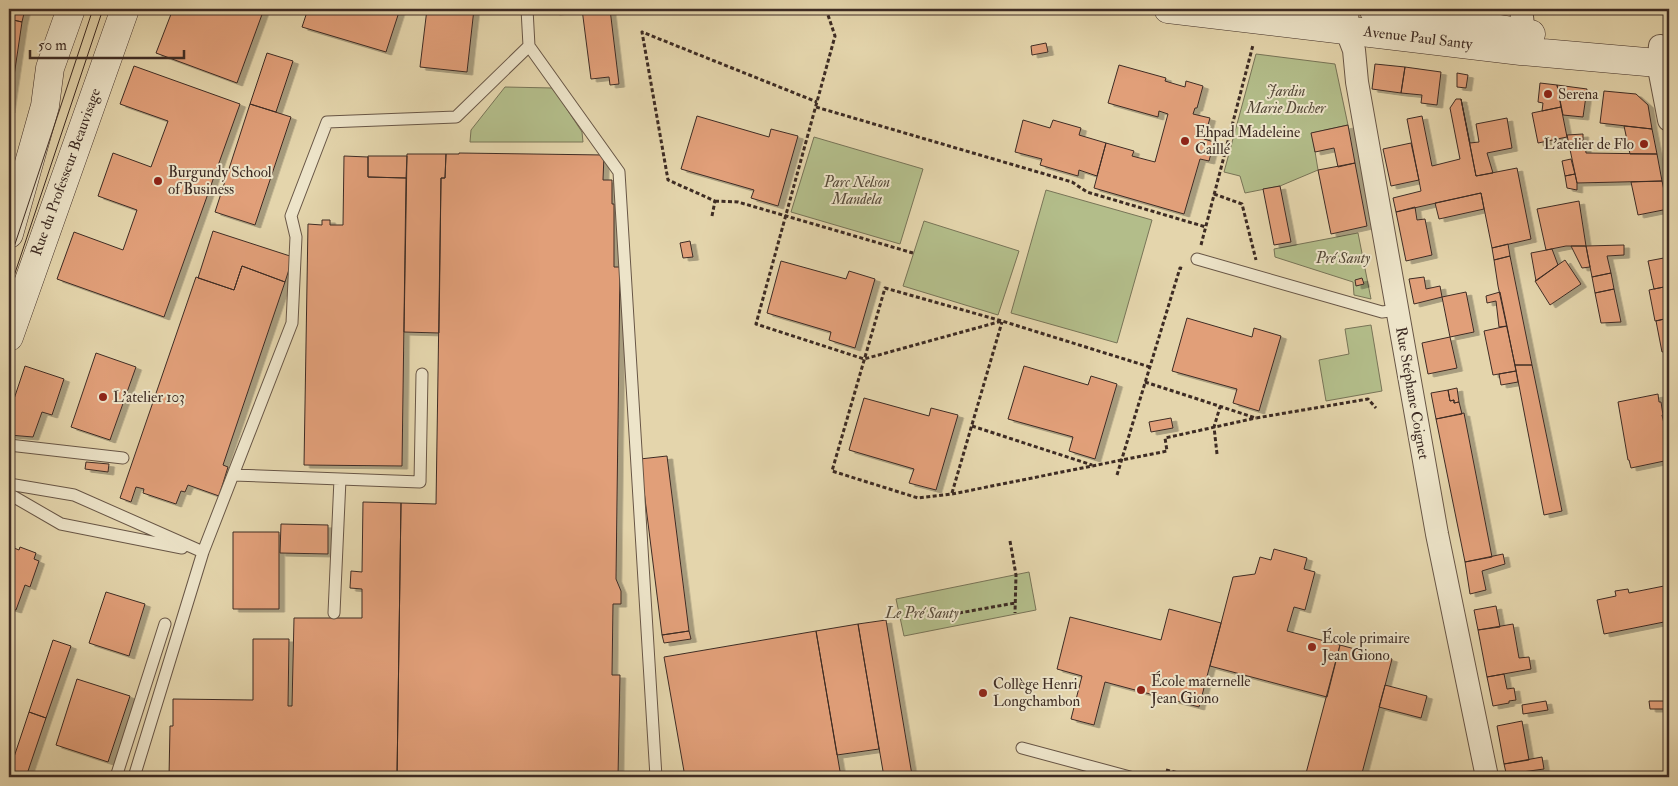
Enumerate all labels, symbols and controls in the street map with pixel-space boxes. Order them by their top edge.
street label: Avenue Paul Santy [1361,22,1474,54]
scale bar [30,28,184,60]
text: 50 m [38,36,67,55]
park label: Jardin Marie Ducher [1245,82,1327,118]
place label: Serena [1558,85,1599,104]
street label: Rue du Professeur Beauvisage [27,86,105,258]
marker: Serena [1542,88,1554,100]
place label: Ehpad Madeleine Caillé [1195,123,1300,159]
marker: Ehpad Madeleine Caillé [1179,135,1191,147]
place label: L'atelier de Flo [1544,135,1634,154]
marker: L'atelier de Flo [1638,138,1650,150]
place label: Burgundy School of Business [168,163,272,199]
park label: Parc Nelson Mandela [823,173,890,209]
marker: Burgundy School of Business [152,175,164,187]
park label: Pré Santy [1315,249,1371,268]
street label: Rue Stéphane Coignet [1390,325,1433,461]
place label: L'atelier 103 [113,388,185,407]
marker: L'atelier 103 [97,391,109,403]
park label: Le Pré Santy [884,604,960,623]
place label: École primaire Jean Giono [1321,627,1410,666]
marker: École primaire Jean Giono [1306,641,1318,653]
place label: École maternelle Jean Giono [1150,670,1251,709]
place label: Collège Henri Longchambon [993,675,1081,711]
marker: École maternelle Jean Giono [1135,684,1147,696]
marker: Collège Henri Longchambon [977,687,989,699]

